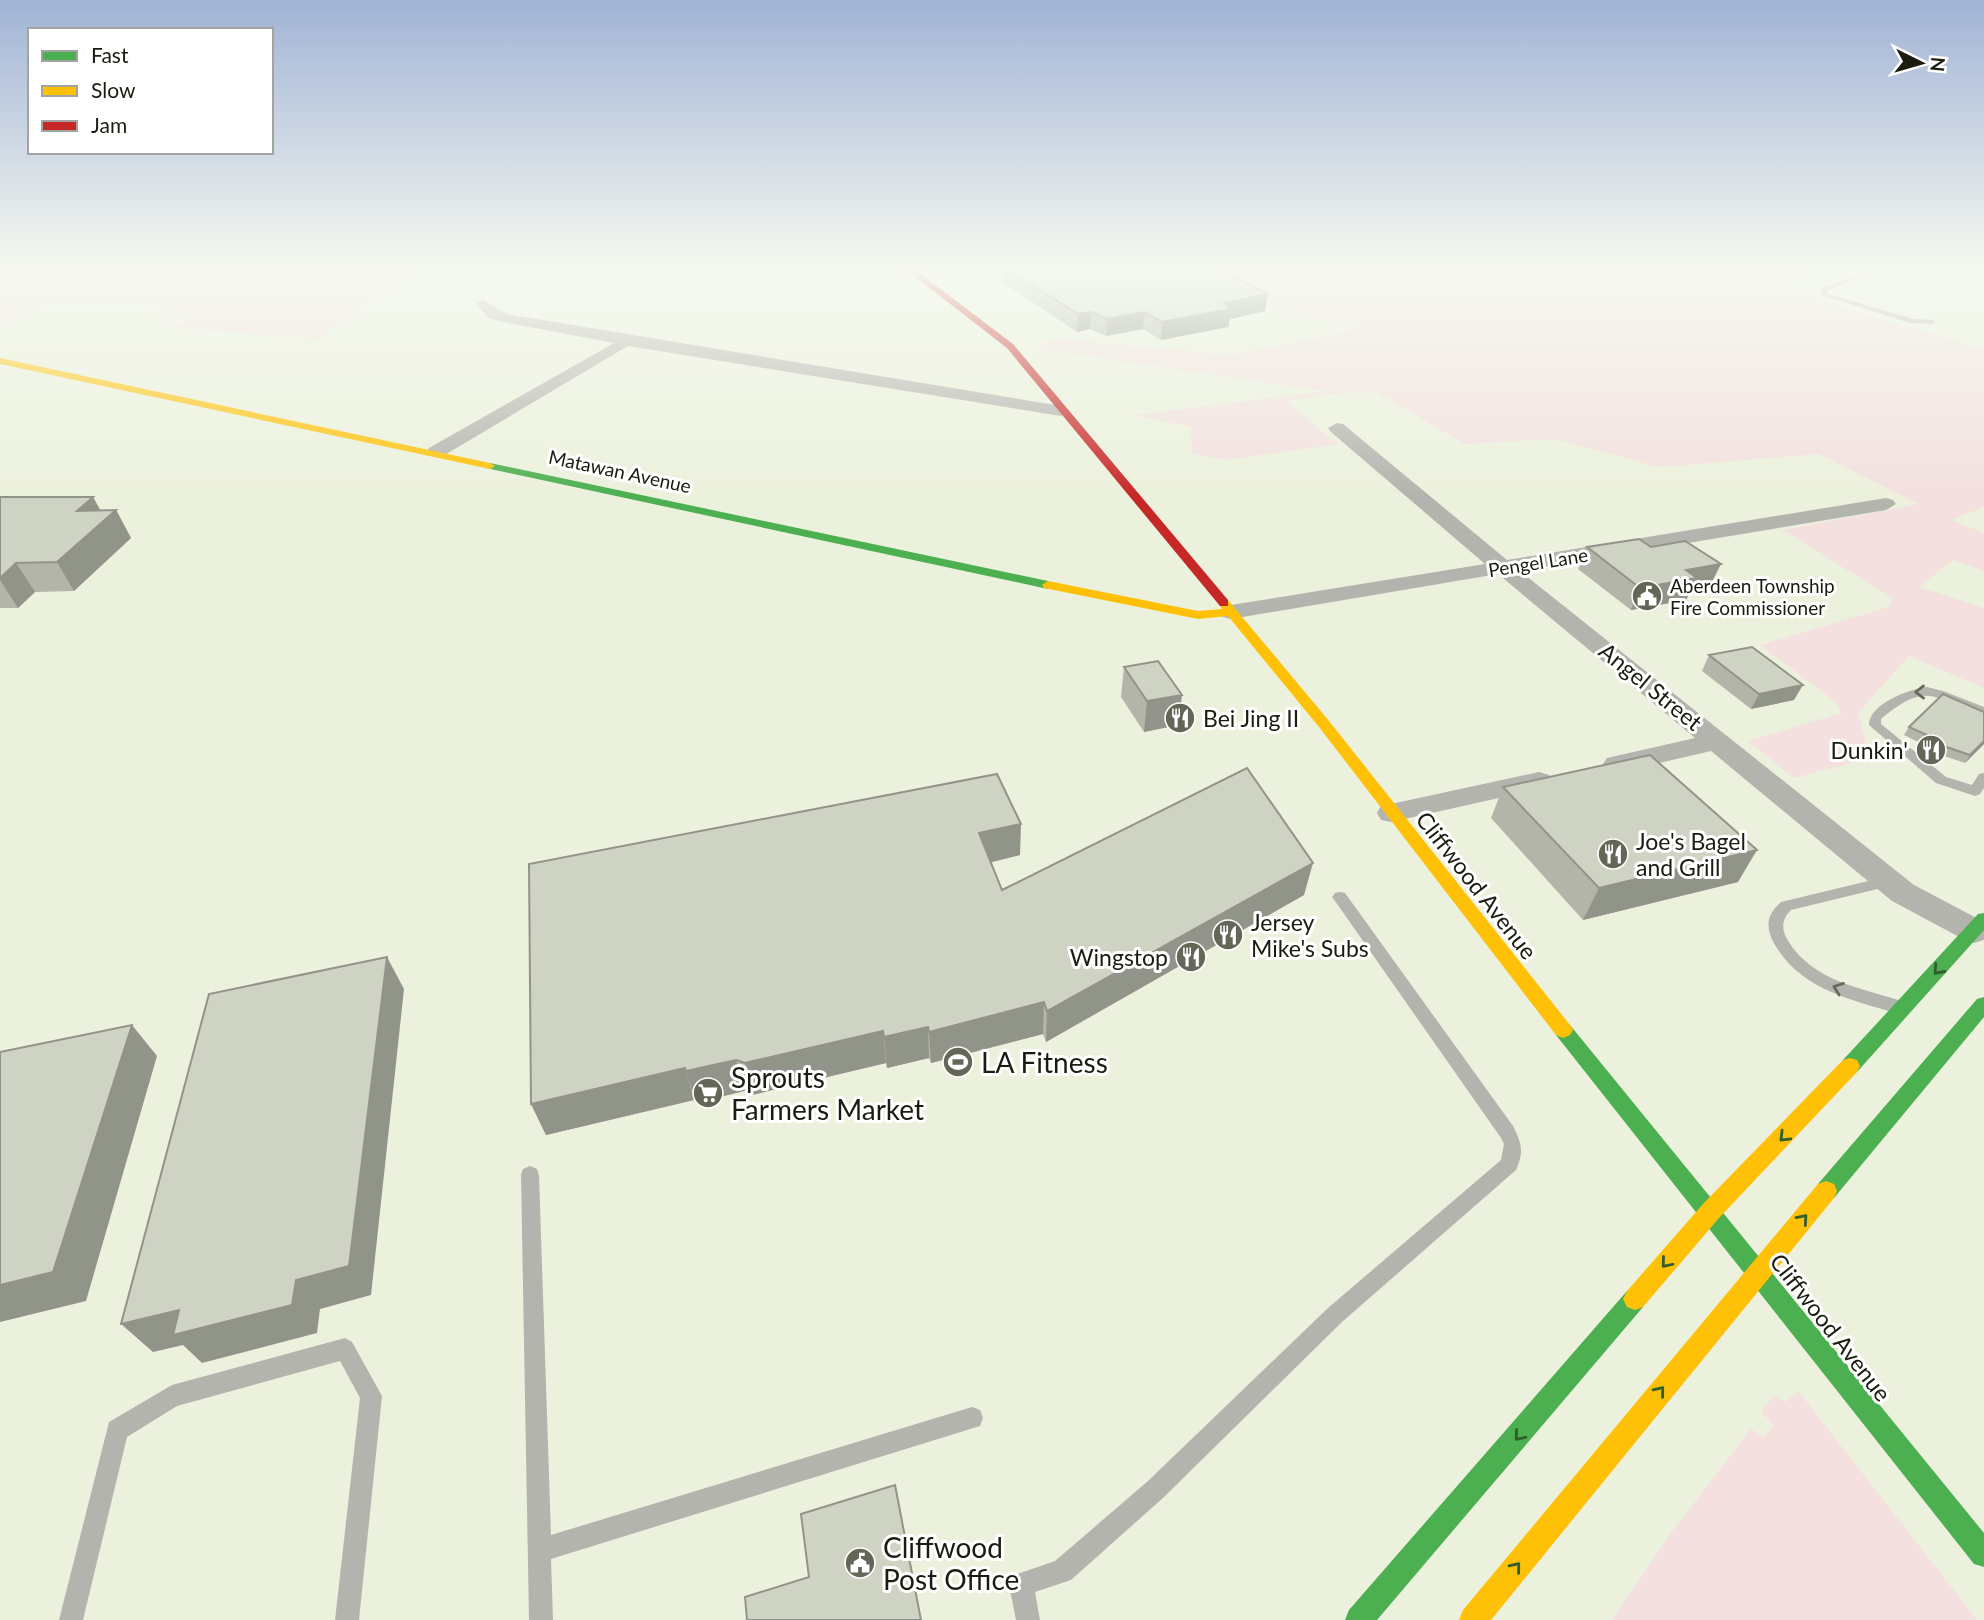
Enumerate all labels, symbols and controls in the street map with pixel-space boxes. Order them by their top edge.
legend [28,28,273,154]
north arrow [1886,28,1956,98]
text: Fast [91,42,129,67]
text: N [1926,56,1951,73]
text: Slow [91,77,136,102]
text: Jam [91,112,127,137]
street label: Matawan Avenue [547,445,693,497]
street label: Pengel Lane [1487,543,1589,581]
place label: Aberdeen Township Fire Commissioner [1670,574,1835,619]
public building icon: Aberdeen Township Fire Commissioner [1630,579,1664,613]
street label: Angel Street [1594,636,1709,736]
one-way arrow [1914,684,1925,700]
restaurant icon: Bei Jing II [1163,701,1197,735]
place label: Bei Jing II [1203,704,1299,732]
restaurant icon: Dunkin' [1914,733,1948,767]
place label: Dunkin' [1831,736,1908,764]
street label: Cliffwood Avenue [1411,806,1543,964]
place label: Joe's Bagel and Grill [1636,827,1746,881]
restaurant icon: Joe's Bagel and Grill [1596,837,1630,871]
place label: Jersey Mike's Subs [1251,908,1369,962]
restaurant icon: Jersey Mike's Subs [1211,918,1245,952]
restaurant icon: Wingstop [1174,940,1208,974]
place label: Wingstop [1070,943,1168,971]
one-way arrow [1934,962,1946,975]
one-way arrow [1833,983,1845,997]
sports icon: LA Fitness [941,1045,975,1079]
place label: LA Fitness [981,1045,1108,1079]
place label: Sprouts Farmers Market [731,1060,924,1126]
supermarket icon: Sprouts Farmers Market [691,1076,725,1110]
one-way arrow [1779,1129,1792,1142]
one-way arrow [1795,1214,1807,1227]
street label: Cliffwood Avenue [1765,1248,1897,1406]
one-way arrow [1662,1255,1675,1268]
one-way arrow [1652,1386,1664,1399]
one-way arrow [1515,1428,1527,1441]
place label: Cliffwood Post Office [883,1530,1019,1596]
public building icon: Cliffwood Post Office [843,1546,877,1580]
one-way arrow [1508,1563,1520,1576]

